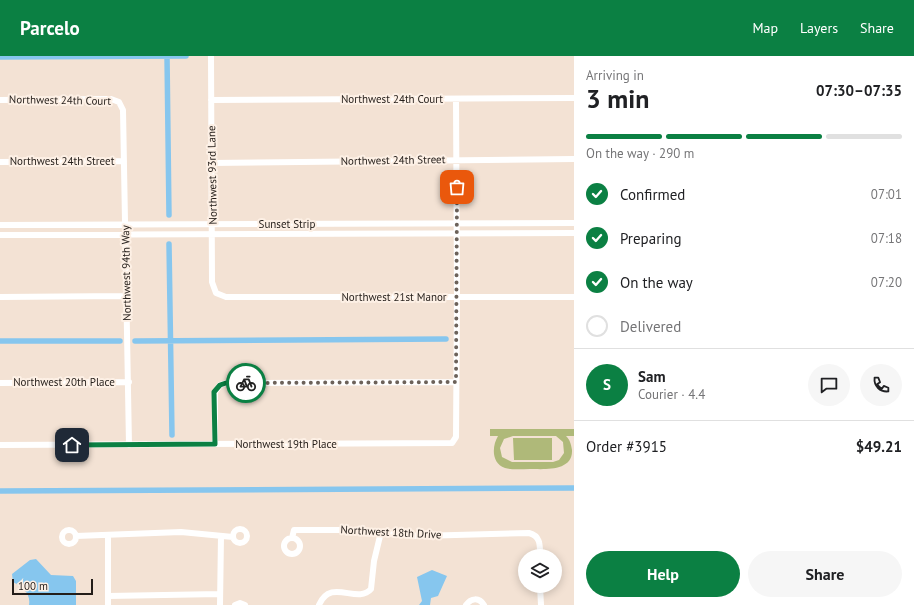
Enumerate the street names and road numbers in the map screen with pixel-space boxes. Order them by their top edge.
street label: Northwest 24th Court [9,92,111,108]
street label: Northwest 24th Court [341,92,443,106]
street label: Northwest 93rd Lane [204,125,220,225]
street label: Northwest 24th Street [341,152,446,168]
street label: Northwest 24th Street [10,154,115,168]
street label: Sunset Strip [259,217,315,231]
street label: Northwest 94th Way [118,224,134,321]
street label: Northwest 21st Manor [341,290,447,304]
street label: Northwest 20th Place [13,375,115,389]
street label: Northwest 19th Place [235,437,337,451]
street label: Northwest 18th Drive [340,522,442,542]

